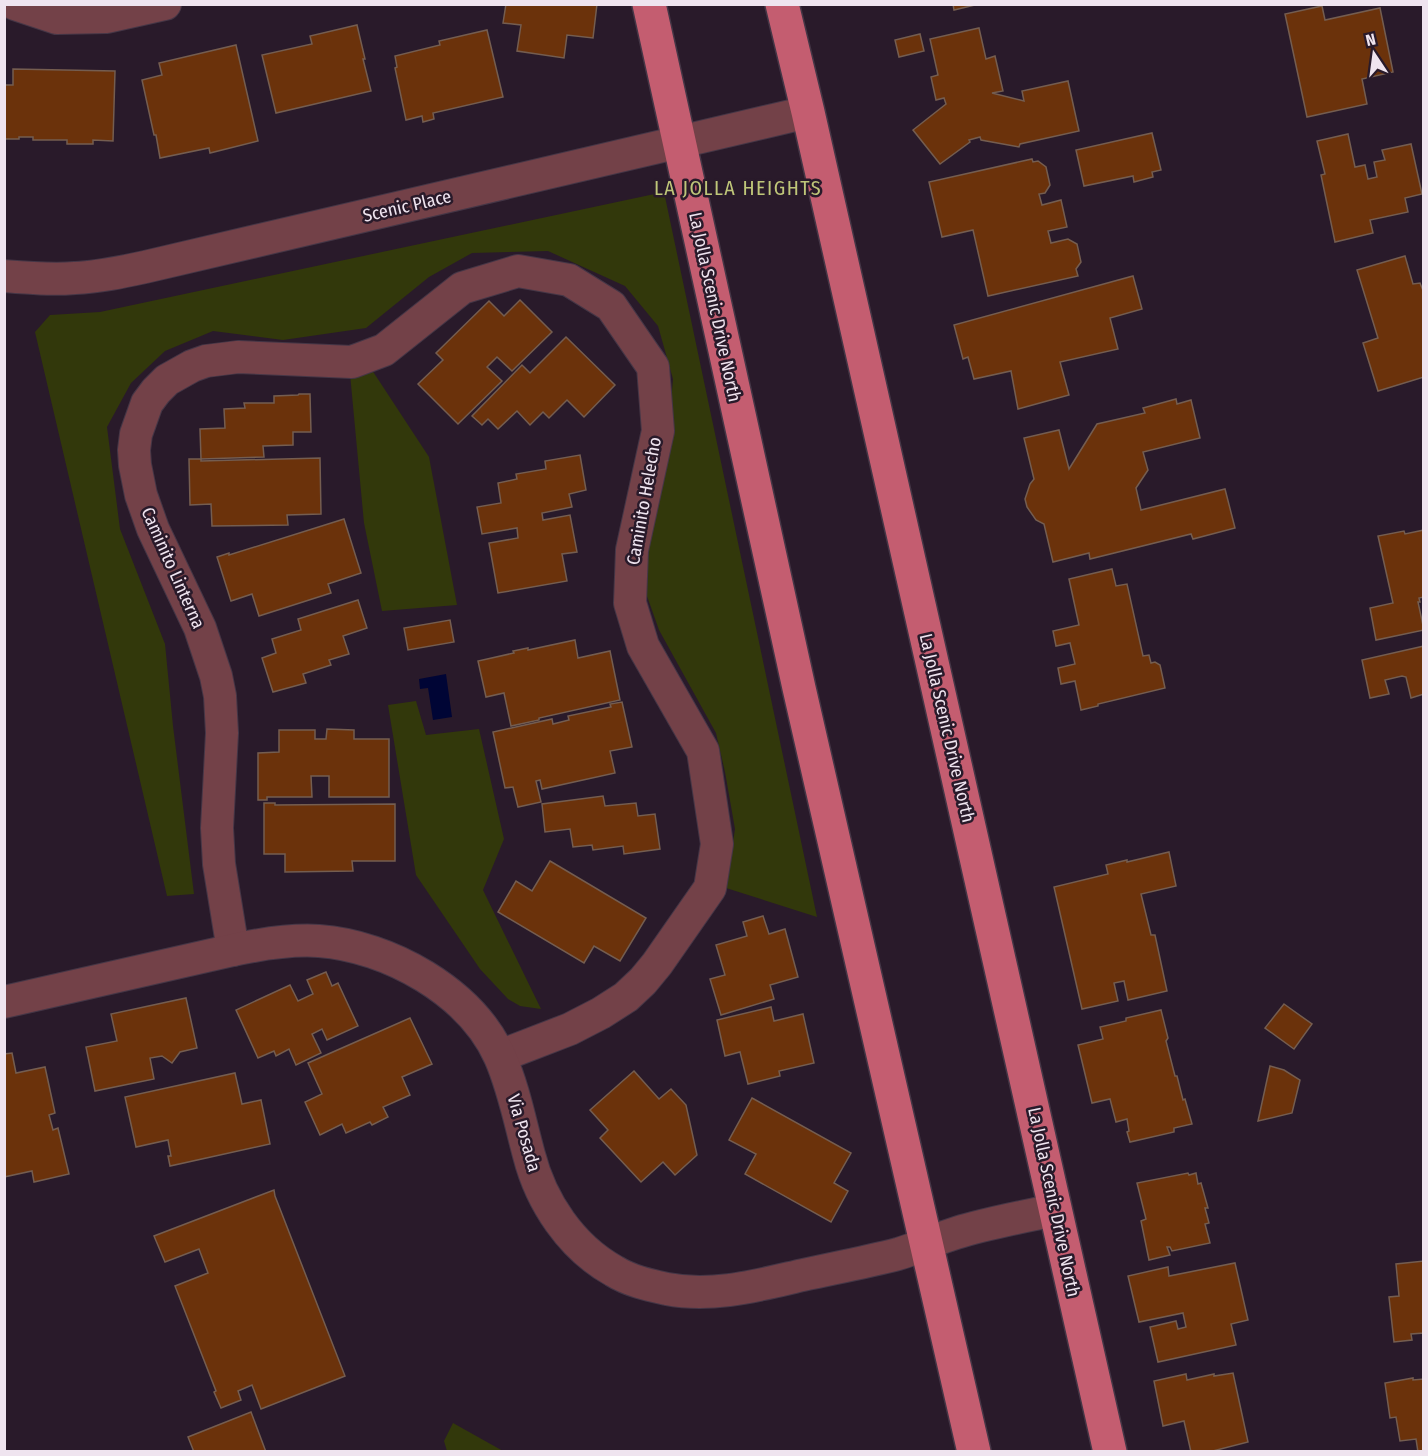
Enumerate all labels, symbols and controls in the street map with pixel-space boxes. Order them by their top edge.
north arrow [1344,24,1404,84]
text: N [1364,30,1378,50]
district label: LA JOLLA HEIGHTS [654,176,822,200]
street label: Scenic Place [361,185,453,227]
street label: La Jolla Scenic Drive North [684,210,746,404]
street label: Caminito Helecho [622,435,666,567]
street label: Caminito Linterna [136,504,210,632]
street label: La Jolla Scenic Drive North [915,631,979,825]
street label: Via Posada [502,1092,546,1175]
street label: La Jolla Scenic Drive North [1023,1105,1085,1299]

